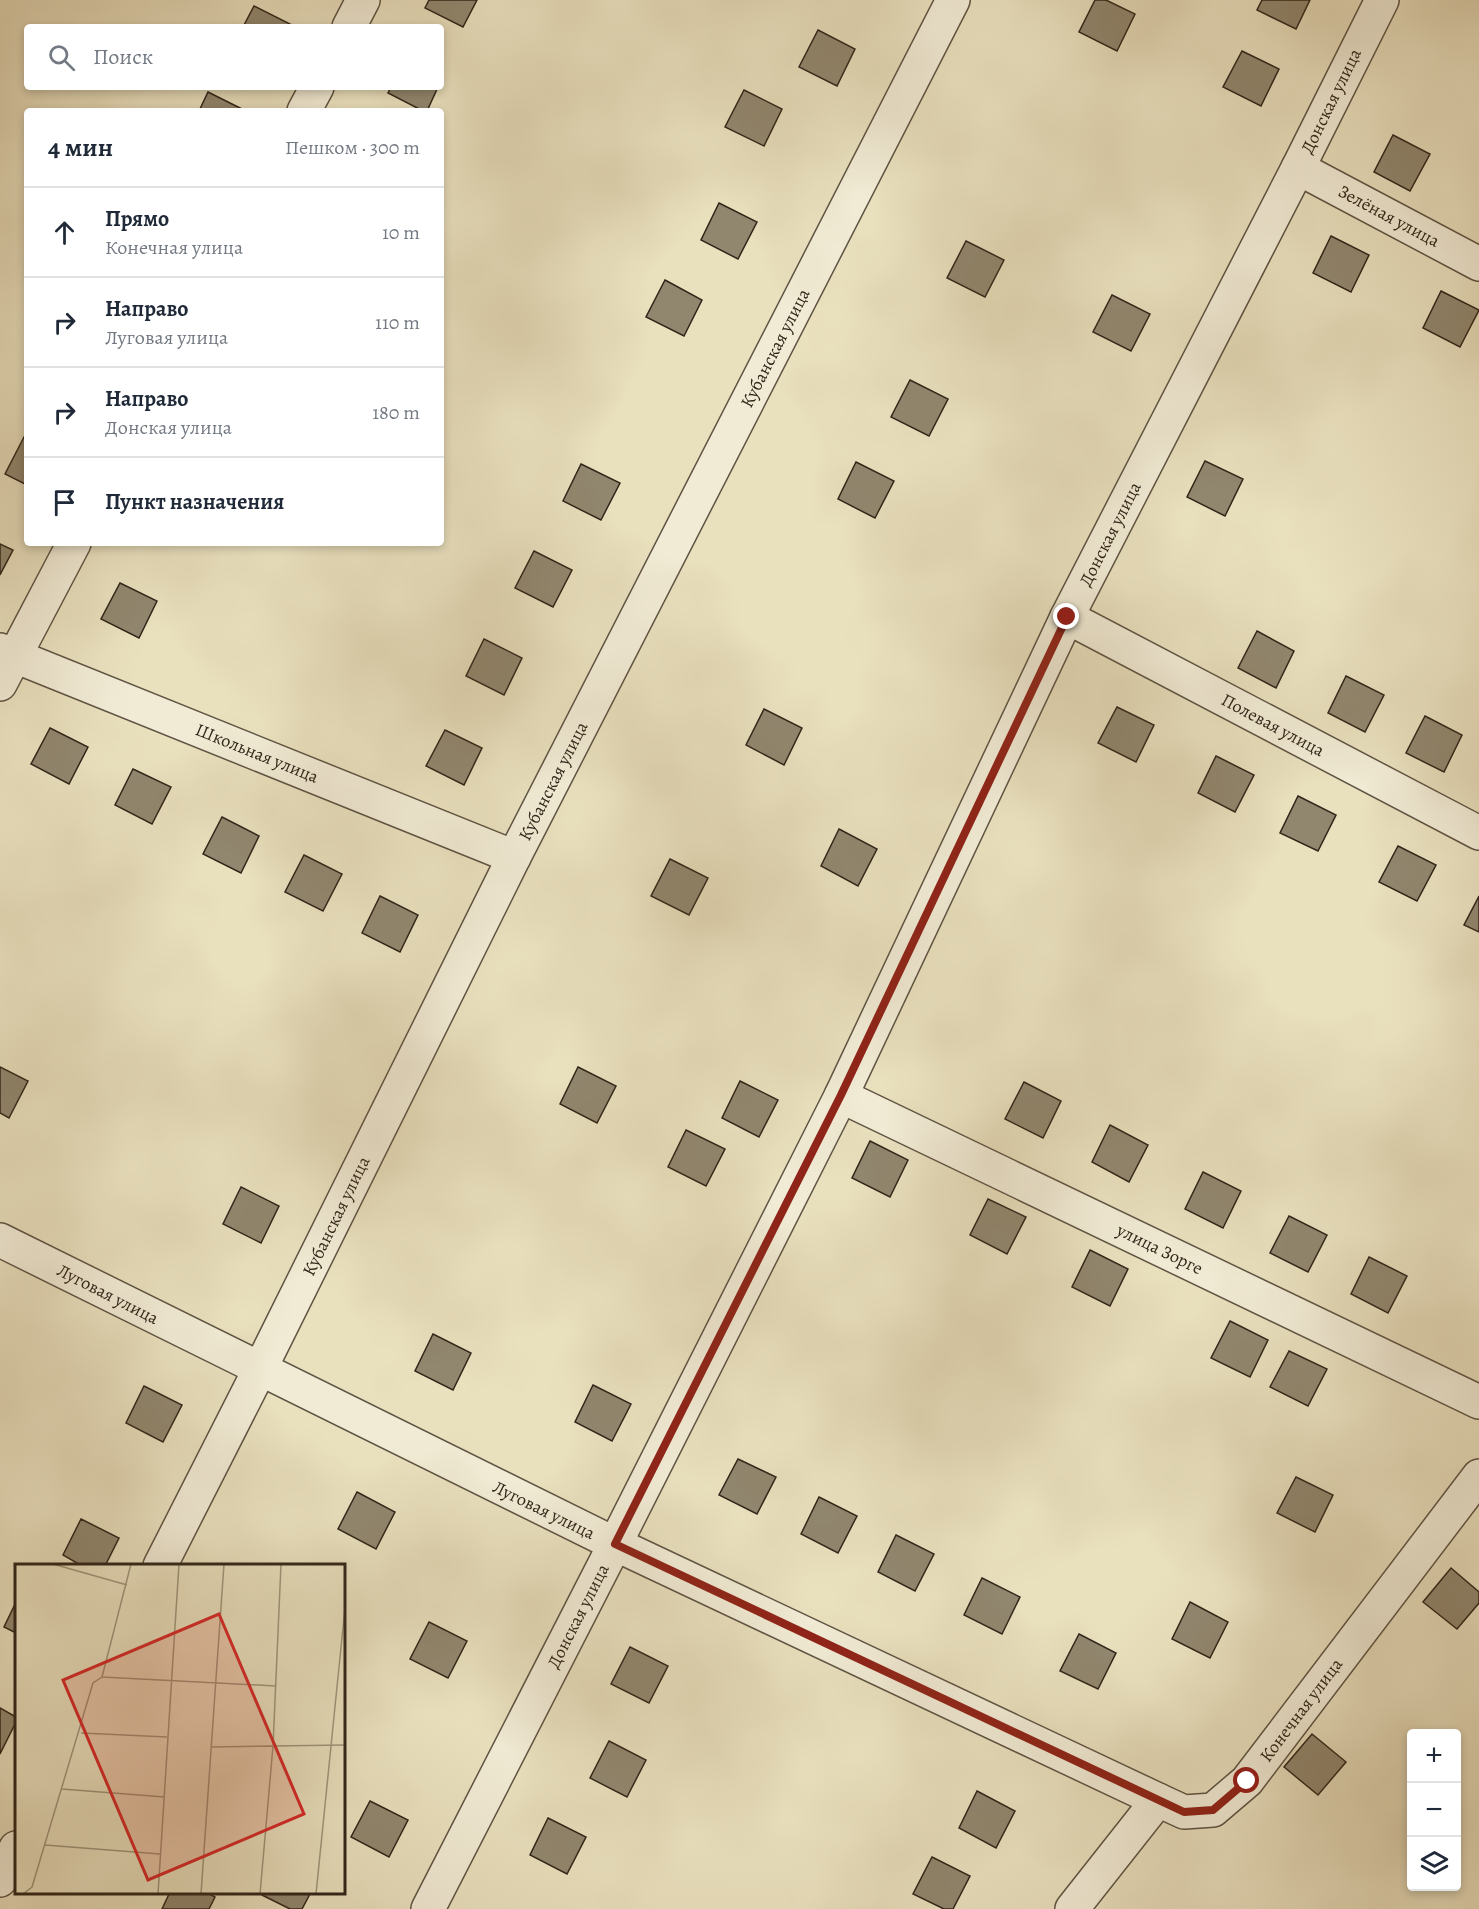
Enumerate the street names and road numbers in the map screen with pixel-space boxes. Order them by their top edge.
street label: Донская улица [1295,44,1367,158]
street label: Зелёная улица [1334,179,1445,253]
street label: Кубанская улица [735,284,816,412]
street label: Донская улица [1073,477,1147,590]
street label: Полевая улица [1217,688,1329,763]
street label: Школьная улица [192,717,323,789]
street label: Кубанская улица [513,717,594,845]
street label: Кубанская улица [297,1151,376,1280]
street label: улица Зорге [1112,1217,1207,1280]
street label: Луговая улица [53,1258,164,1330]
street label: Луговая улица [489,1475,600,1545]
street label: Донская улица [541,1559,615,1672]
street label: Конечная улица [1254,1653,1348,1767]

